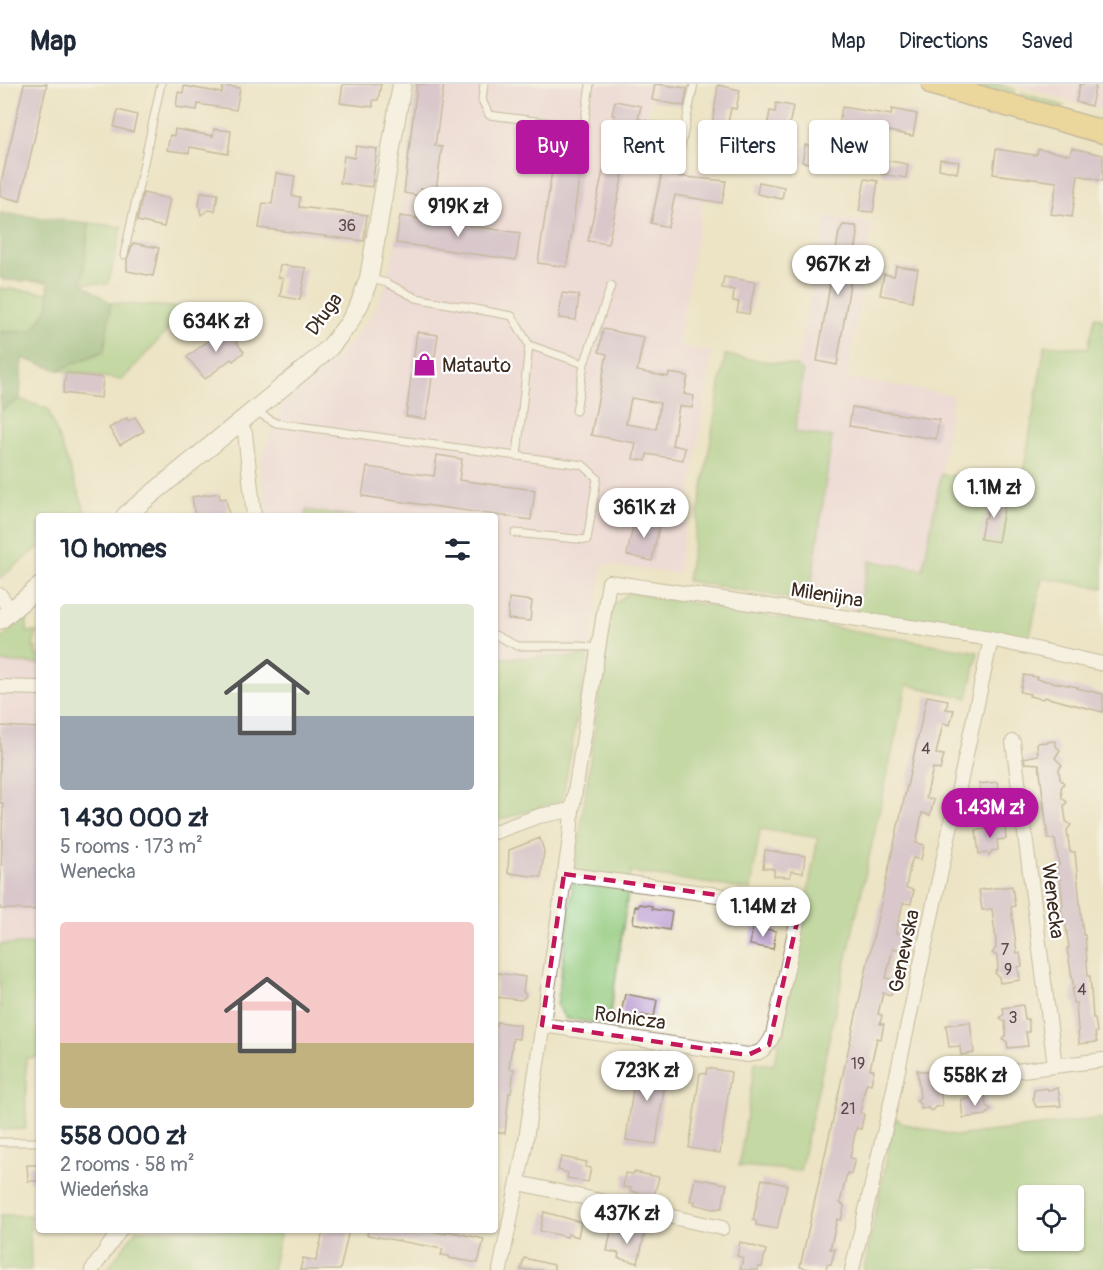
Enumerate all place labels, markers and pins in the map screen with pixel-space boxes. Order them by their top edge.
pin: 919K zł [403,187,513,238]
pin: 967K zł [783,245,893,296]
pin: 634K zł [161,302,271,353]
shop icon: Matauto [411,352,437,378]
place label: Matauto [442,353,511,378]
pin: 1.1M zł [939,468,1049,519]
pin: 361K zł [589,488,699,539]
pin: 1.43M zł [928,788,1052,839]
pin: 1.14M zł [701,887,825,938]
pin: 723K zł [592,1051,702,1102]
pin: 558K zł [920,1056,1030,1107]
pin: 437K zł [572,1194,682,1245]

